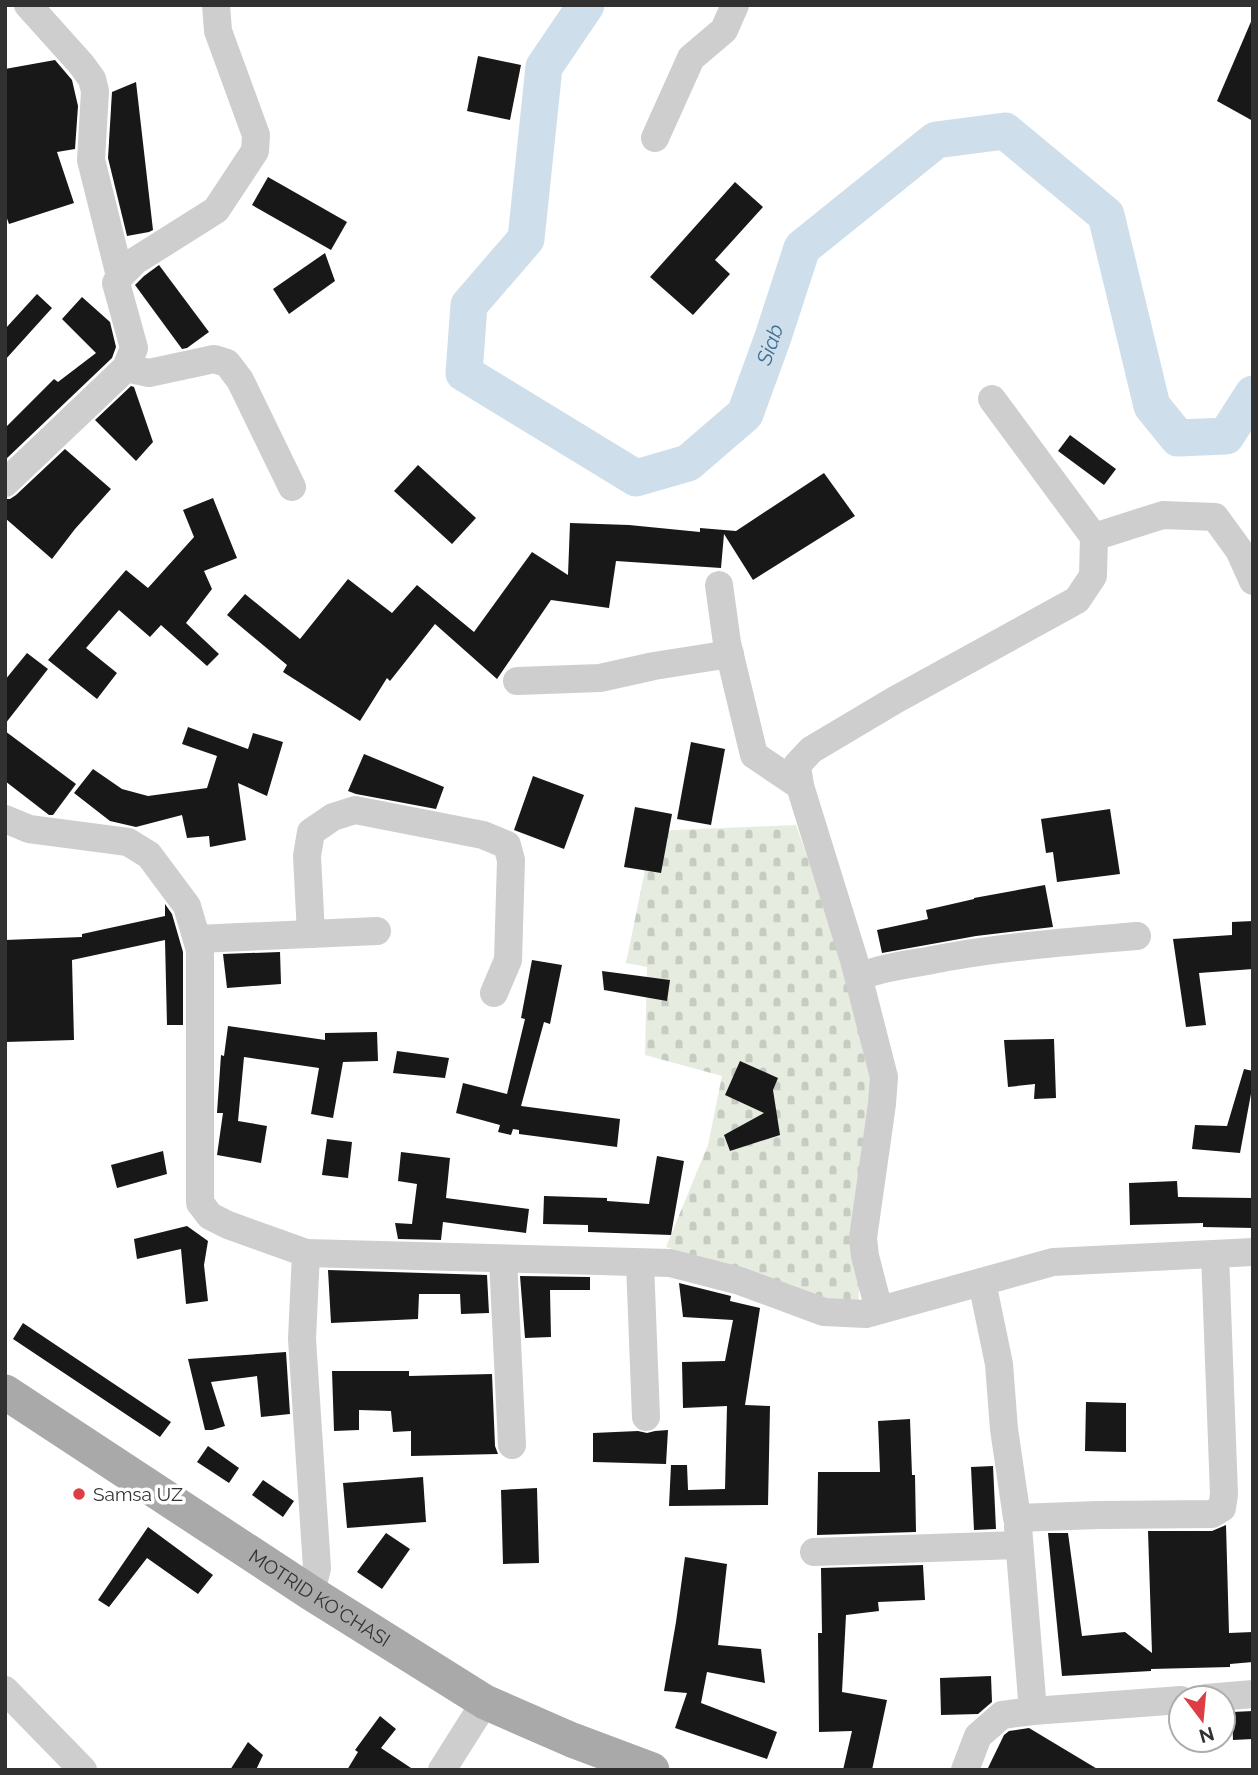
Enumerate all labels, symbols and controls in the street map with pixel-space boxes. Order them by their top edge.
water label: Siab [751,321,788,369]
place label: Samsa UZ [93,1483,183,1505]
marker: Samsa UZ [71,1486,87,1502]
street label: MOTRID KO'CHASI [245,1544,394,1651]
north arrow [1167,1684,1237,1754]
text: N [1197,1723,1217,1748]

